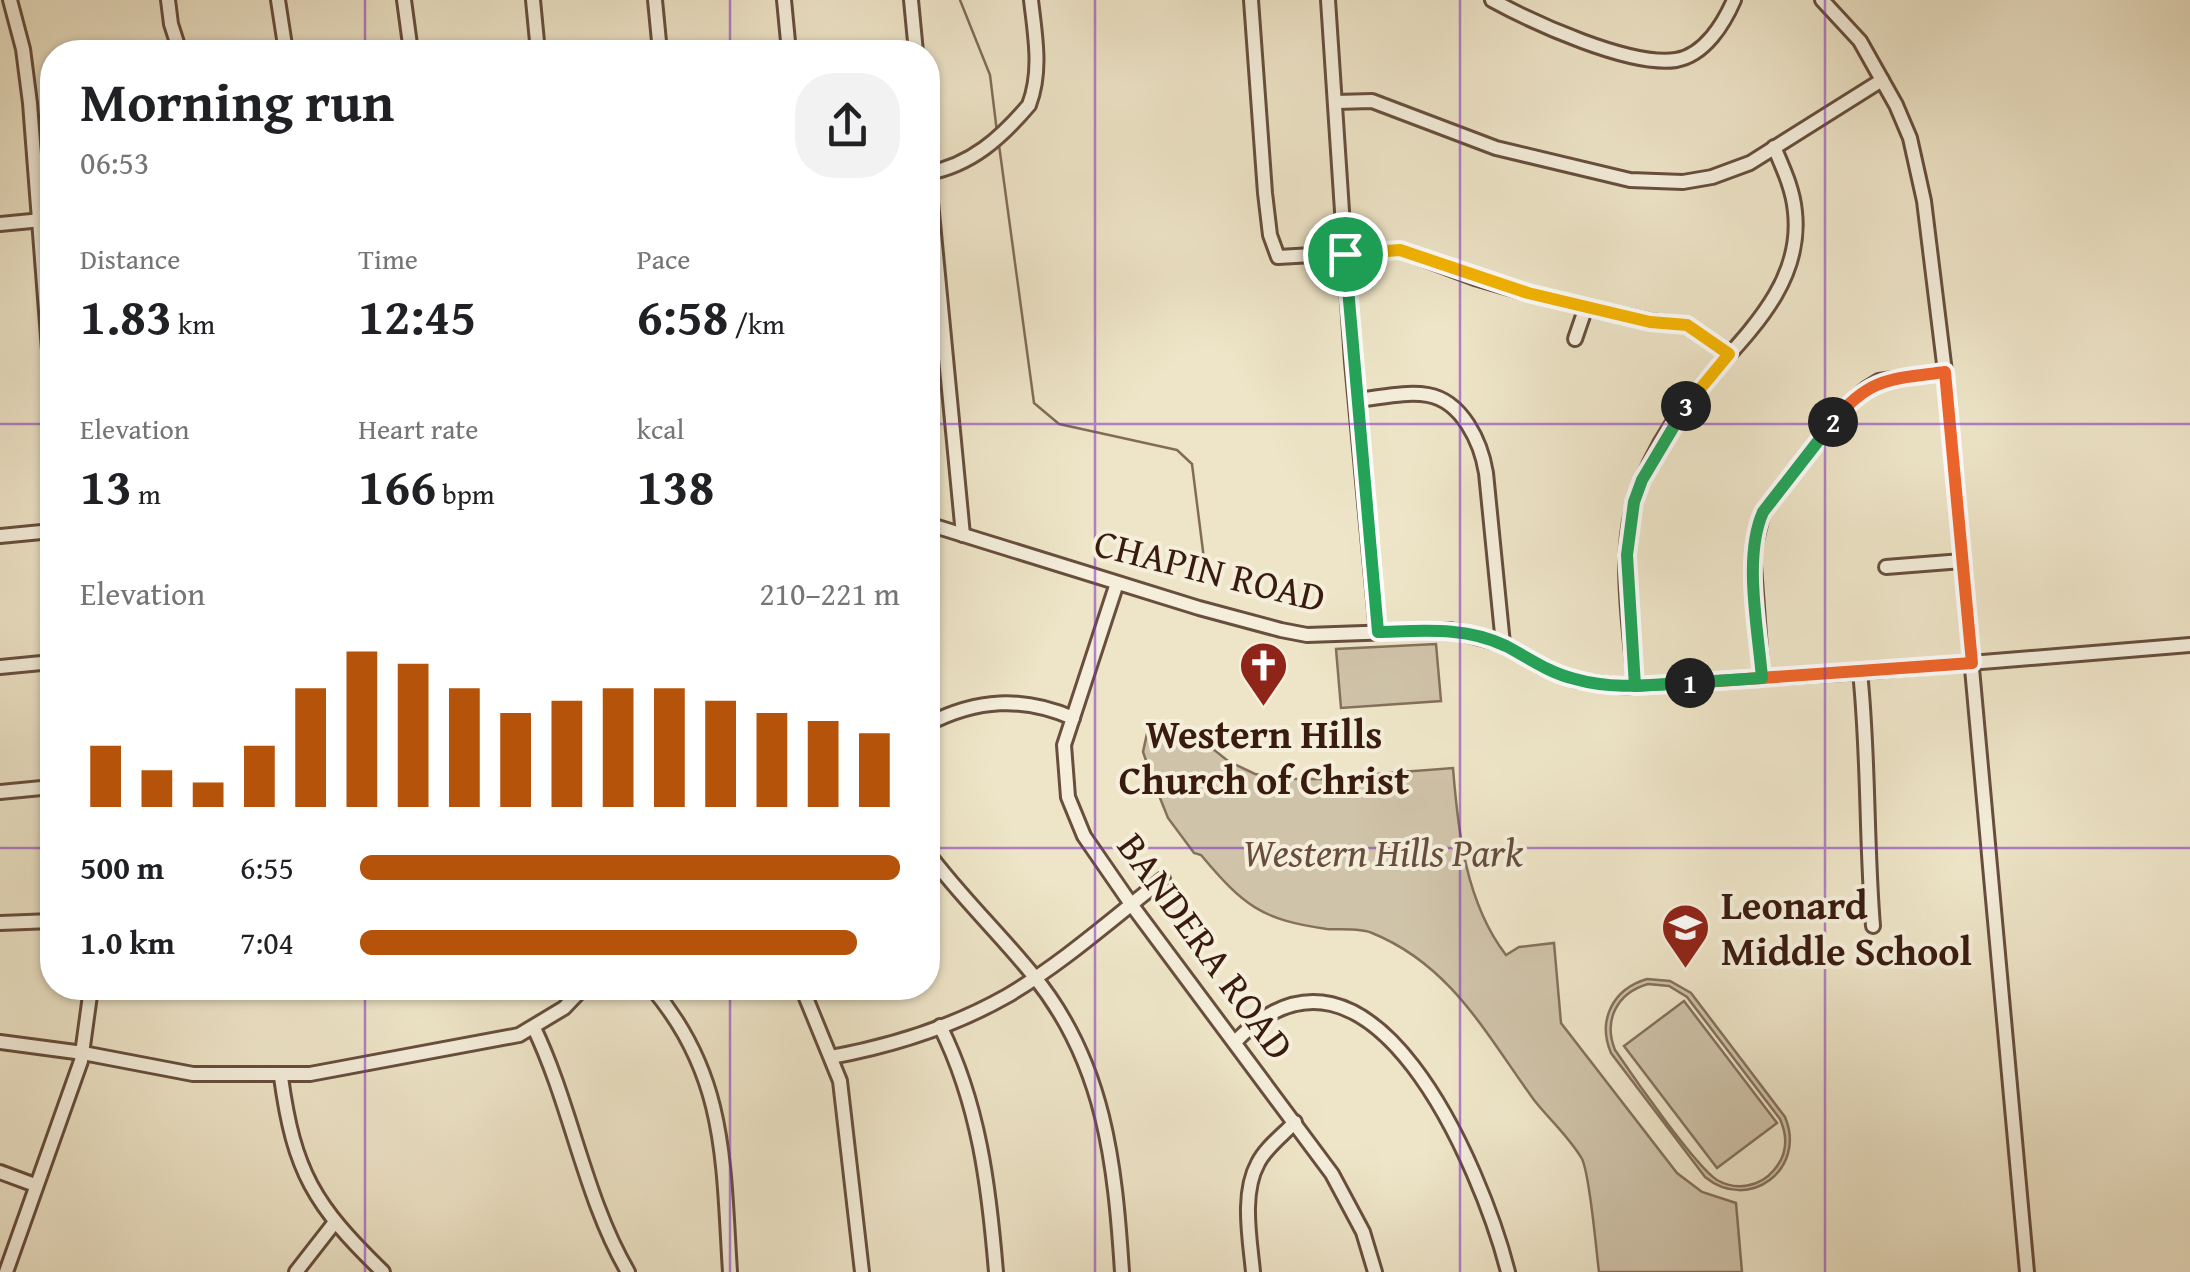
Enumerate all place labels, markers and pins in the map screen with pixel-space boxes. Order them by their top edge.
pin [1303,212,1388,297]
pin: 3 [1661,381,1711,431]
pin: 2 [1808,397,1858,447]
church icon: Western Hills Church of Christ [1238,640,1290,708]
pin: 1 [1665,658,1715,708]
place label: Western Hills Church of Christ [1119,704,1409,809]
place label: Leonard Middle School [1721,875,1972,980]
school or university icon: Leonard Middle School [1660,902,1712,970]

